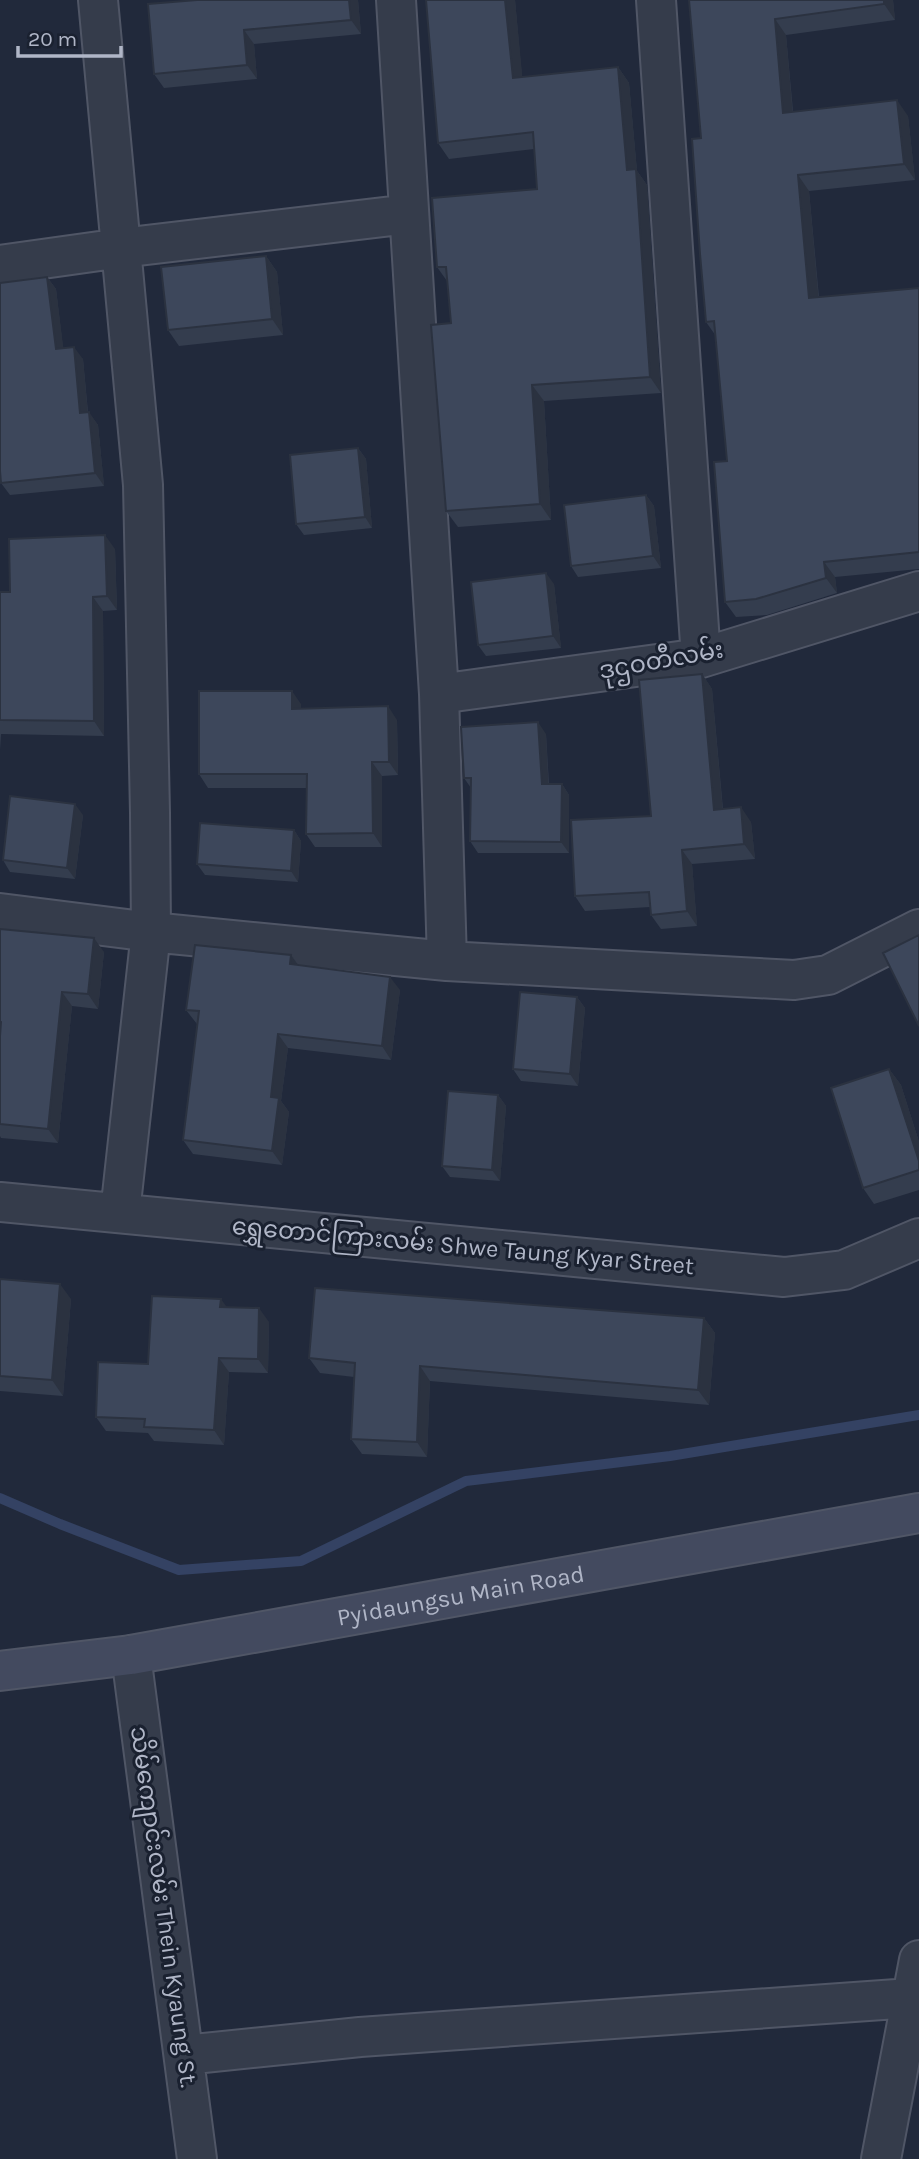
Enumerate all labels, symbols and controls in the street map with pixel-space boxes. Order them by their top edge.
scale bar [18,14,121,58]
text: 20 m [28,27,77,51]
street label: ဒုဌဝတီလမ်း [596,633,726,690]
street label: ရွှေတောင်ကြားလမ်း Shwe Taung Kyar Street [230,1210,695,1285]
street label: Pyidaungsu Main Road [335,1560,587,1632]
street label: သိမ်ကျောင်းလမ်း Thein Kyaung St. [120,1724,205,2090]

